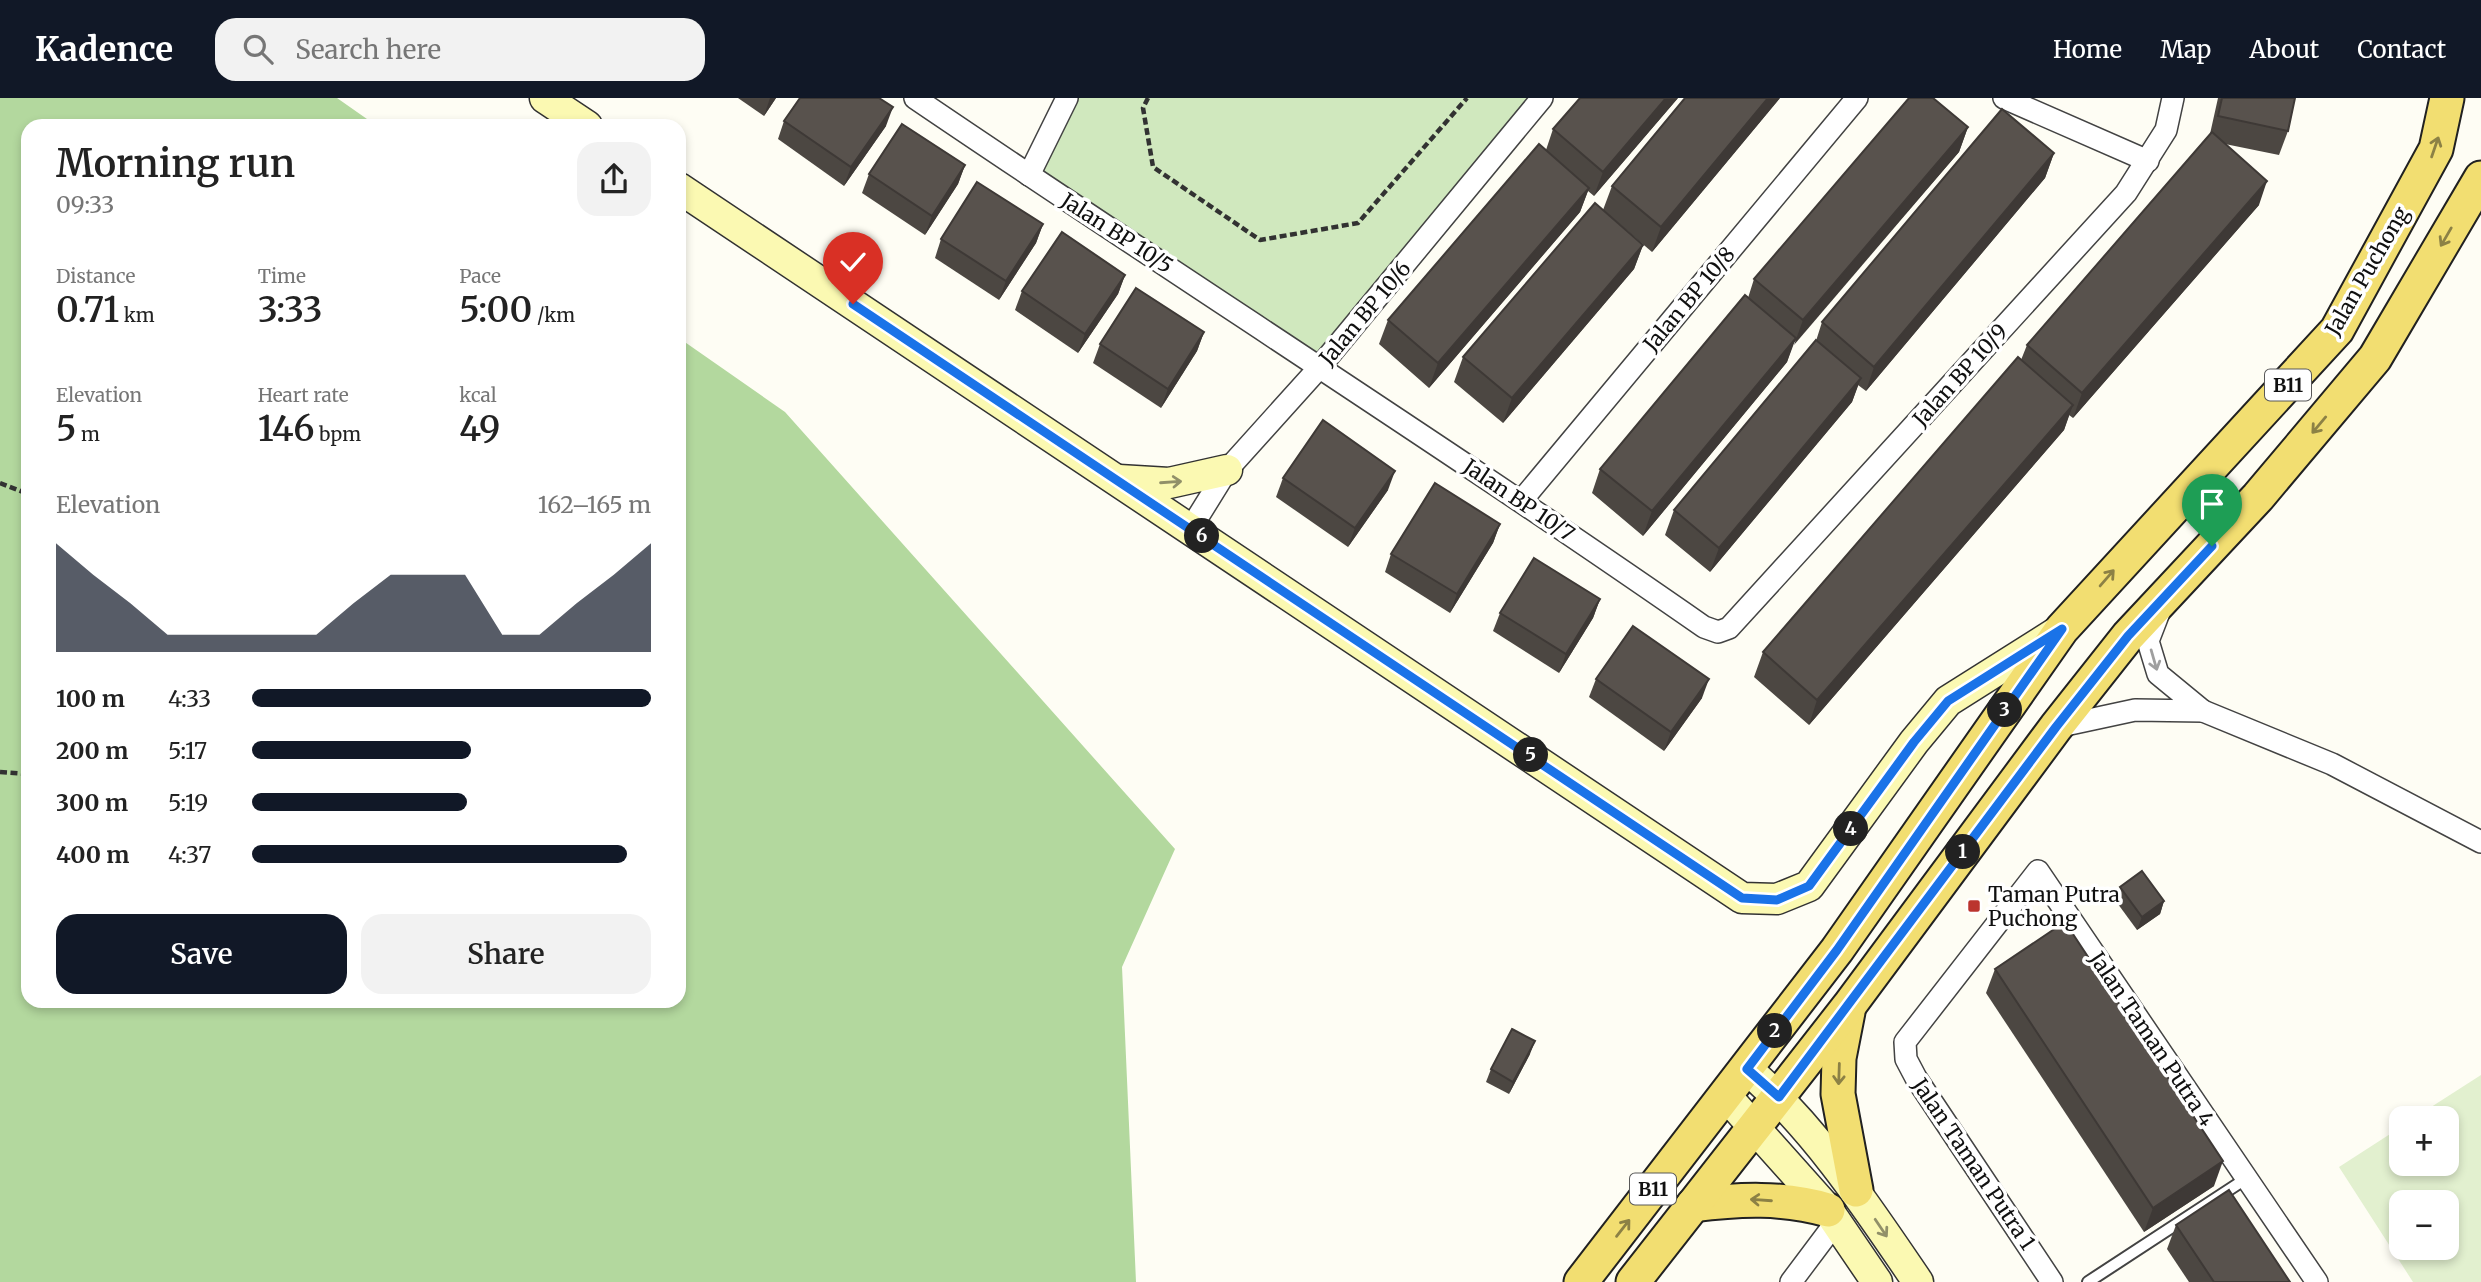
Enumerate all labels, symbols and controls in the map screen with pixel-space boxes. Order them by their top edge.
search box [215,18,705,81]
text: Kadence [35,29,173,70]
icon: search [239,30,277,68]
text: Search here [295,33,441,66]
text: Home [2053,34,2122,65]
text: Map [2160,34,2211,65]
text: About [2249,34,2319,65]
text: Contact [2357,34,2446,65]
one-way arrow [2430,136,2442,158]
text: Morning run [56,140,295,187]
button: share [577,142,651,216]
street label: Jalan BP 10/5 [1055,186,1178,279]
text: 09:33 [56,190,114,219]
street label: Jalan Puchong [2319,201,2415,341]
one-way arrow [2439,227,2453,247]
pin [823,232,883,304]
street label: Jalan BP 10/8 [1637,241,1741,358]
icon: check [834,243,872,281]
street label: Jalan BP 10/6 [1313,255,1417,372]
text: Distance [56,264,135,288]
text: Time [258,264,306,288]
text: Pace [459,264,501,288]
text: 0.71 [56,288,119,332]
text: 3:33 [258,288,322,332]
text: 5:00 [459,288,532,332]
text: km [119,303,155,327]
text: /km [532,303,575,327]
street label: Jalan BP 10/9 [1906,318,2013,433]
road number: B11 [2265,370,2311,400]
text: Elevation [56,383,142,407]
text: Heart rate [258,383,349,407]
text: kcal [459,383,497,407]
text: 5 [56,407,76,451]
text: 146 [258,407,315,451]
text: 49 [459,407,500,451]
one-way arrow [2311,415,2327,433]
text: m [76,422,100,446]
text: bpm [315,422,361,446]
street label: Jalan BP 10/7 [1457,452,1580,547]
pin [2182,474,2242,546]
one-way arrow [1160,475,1182,488]
icon: arrive [2193,485,2231,523]
text: Elevation [56,490,160,519]
text: 162–165 m [538,490,651,519]
pin: 6 [1184,518,1220,554]
text: 6 [1196,523,1207,547]
one-way arrow [2099,569,2115,587]
one-way arrow [2148,648,2161,670]
text: 100 m [56,684,125,713]
text: 4:33 [168,684,211,713]
pin: 3 [1988,692,2022,728]
text: 3 [1999,697,2010,721]
text: 200 m [56,736,128,765]
text: 5:17 [168,736,207,765]
pin: 5 [1514,738,1548,772]
text: 5 [1525,742,1536,766]
text: 300 m [56,788,128,817]
text: 5:19 [168,788,208,817]
pin: 4 [1834,812,1868,846]
text: 4 [1844,816,1857,840]
pin: 1 [1946,834,1980,870]
text: 1 [1958,839,1967,863]
text: 400 m [56,840,130,869]
text: 4:37 [168,840,211,869]
place label: Taman Putra Puchong [1988,881,2120,932]
marker: Taman Putra Puchong [1966,898,1982,914]
button: Save [56,914,347,994]
button: Share [361,914,651,994]
street label: Jalan Taman Putra 4 [2083,946,2221,1132]
pin: 2 [1758,1014,1792,1048]
text: 2 [1769,1018,1780,1042]
one-way arrow [1832,1062,1845,1085]
street label: Jalan Taman Putra 1 [1906,1072,2042,1255]
map controls [2389,1106,2459,1260]
button: + [2389,1106,2459,1176]
road number: B11 [1630,1174,1676,1204]
button: − [2389,1190,2459,1260]
one-way arrow [1750,1193,1773,1206]
one-way arrow [1874,1217,1888,1237]
one-way arrow [1615,1220,1630,1238]

